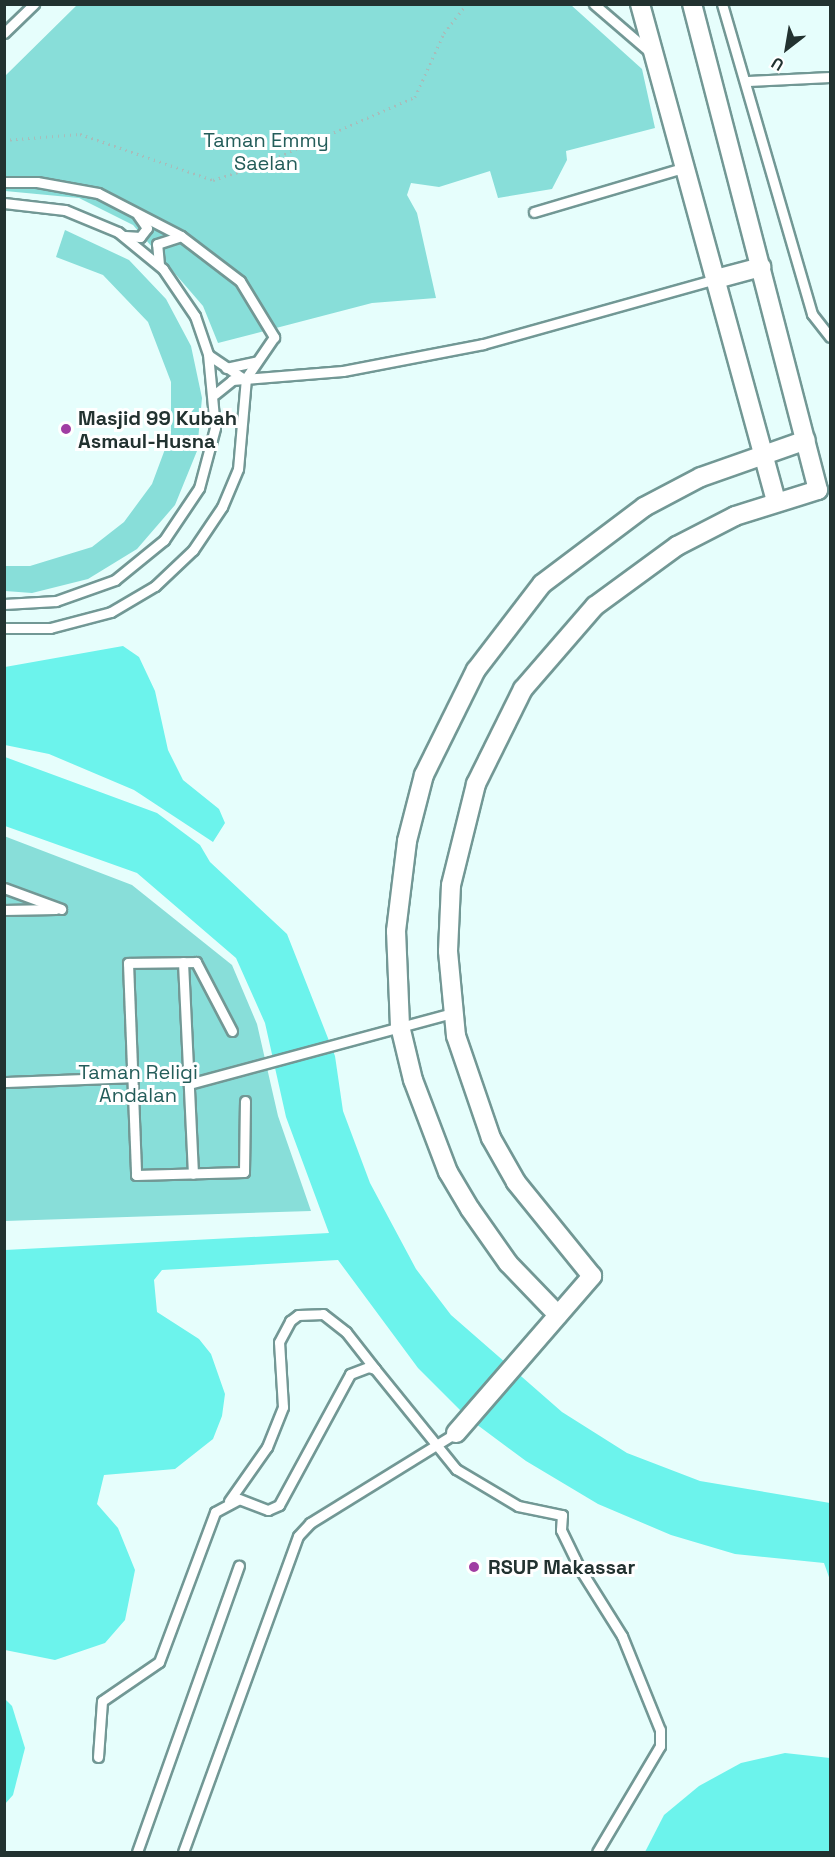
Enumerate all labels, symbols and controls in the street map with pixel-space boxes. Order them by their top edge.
north arrow [757,18,817,78]
text: U [767,52,788,76]
park label: Taman Emmy Saelan [203,128,329,175]
place label: Masjid 99 Kubah Asmaul-Husna [78,406,237,453]
marker: Masjid 99 Kubah Asmaul-Husna [59,422,73,436]
park label: Taman Religi Andalan [78,1061,198,1108]
place label: RSUP Makassar [488,1555,635,1579]
marker: RSUP Makassar [465,1558,483,1576]

